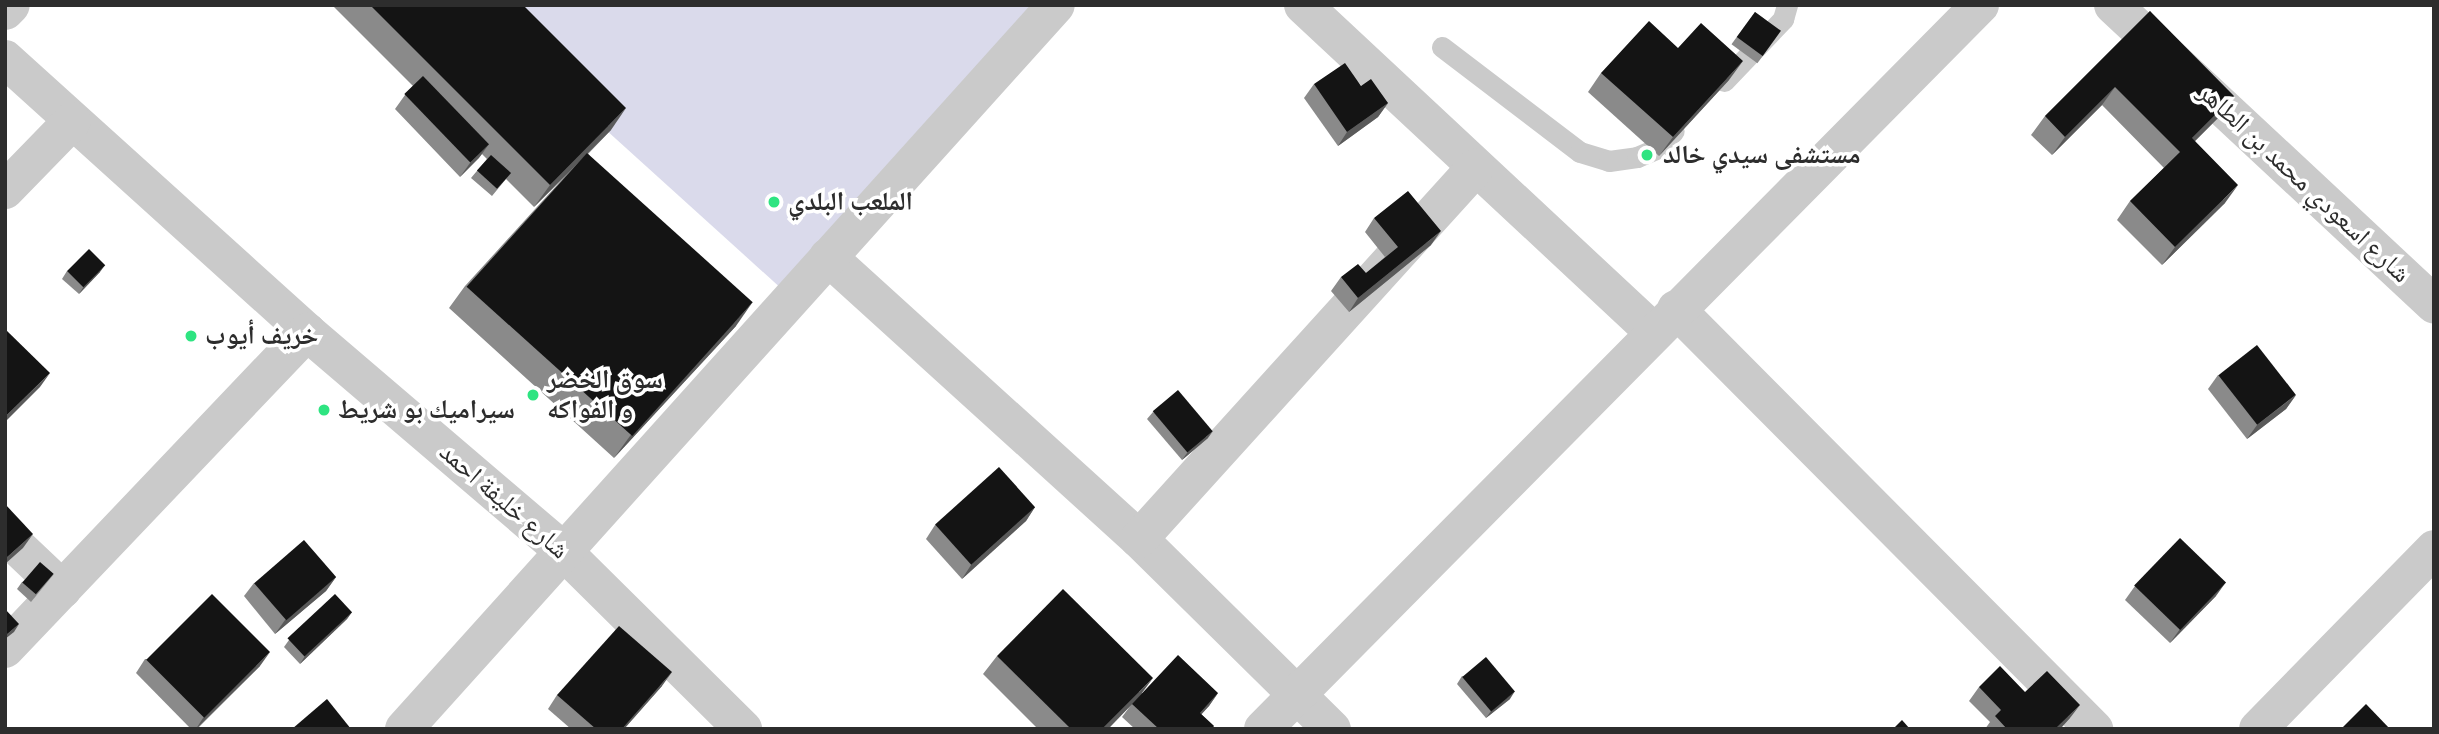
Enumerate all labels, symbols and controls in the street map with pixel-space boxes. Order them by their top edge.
street label: شارع اسعودي محمد بن الطاهر [2191,77,2417,289]
place label: مستشفى سيدي خالد [1663,139,1861,171]
marker: مستشفى سيدي خالد [1637,145,1657,165]
place label: الملعب البلدي [788,186,913,218]
marker: الملعب البلدي [766,194,782,210]
place label: خريف أيوب [205,320,318,352]
marker: خريف أيوب [183,328,199,344]
place label: سوق الخضر و الفواكه [547,364,663,426]
marker: سوق الخضر و الفواكه [525,387,541,403]
place label: سيراميك بو شريط [338,394,515,426]
marker: سيراميك بو شريط [316,402,332,418]
street label: شارع خليفة احمد [433,436,575,566]

